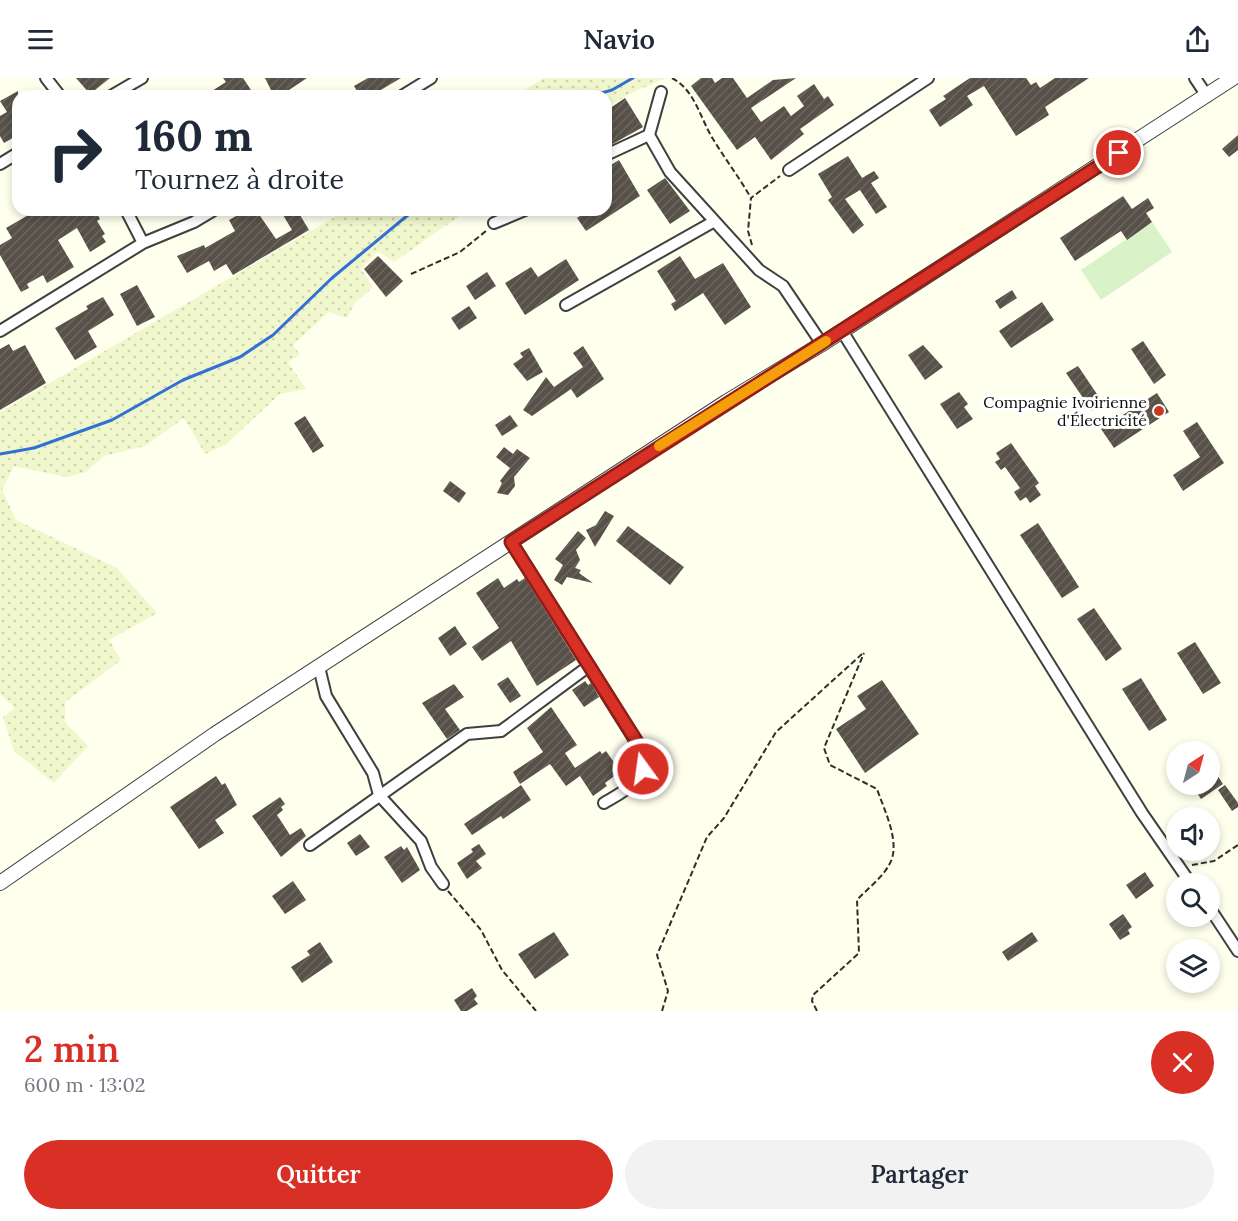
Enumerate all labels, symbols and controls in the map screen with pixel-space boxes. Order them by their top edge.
text: Navio [583,22,655,56]
icon: menu [24,23,57,56]
icon: share [1181,23,1214,56]
text: 160 m [135,109,253,163]
icon: right [36,114,114,192]
pin [1093,127,1144,178]
icon: arrive [1102,136,1135,169]
text: Tournez à droite [135,162,344,196]
place label: Compagnie Ivoirienne d'Électricité [983,392,1147,430]
marker: Compagnie Ivoirienne d'Électricité [1152,404,1166,418]
position arrow [611,737,675,801]
north arrow [1166,741,1220,795]
map controls [1166,741,1220,993]
button: sound [1166,807,1220,861]
button: search [1166,873,1220,927]
button: layers [1166,939,1220,993]
text: 2 min [24,1026,119,1072]
button: close [1151,1031,1214,1094]
text: 600 m · 13:02 [24,1072,146,1097]
button: Quitter [24,1140,613,1209]
button: Partager [625,1140,1214,1209]

